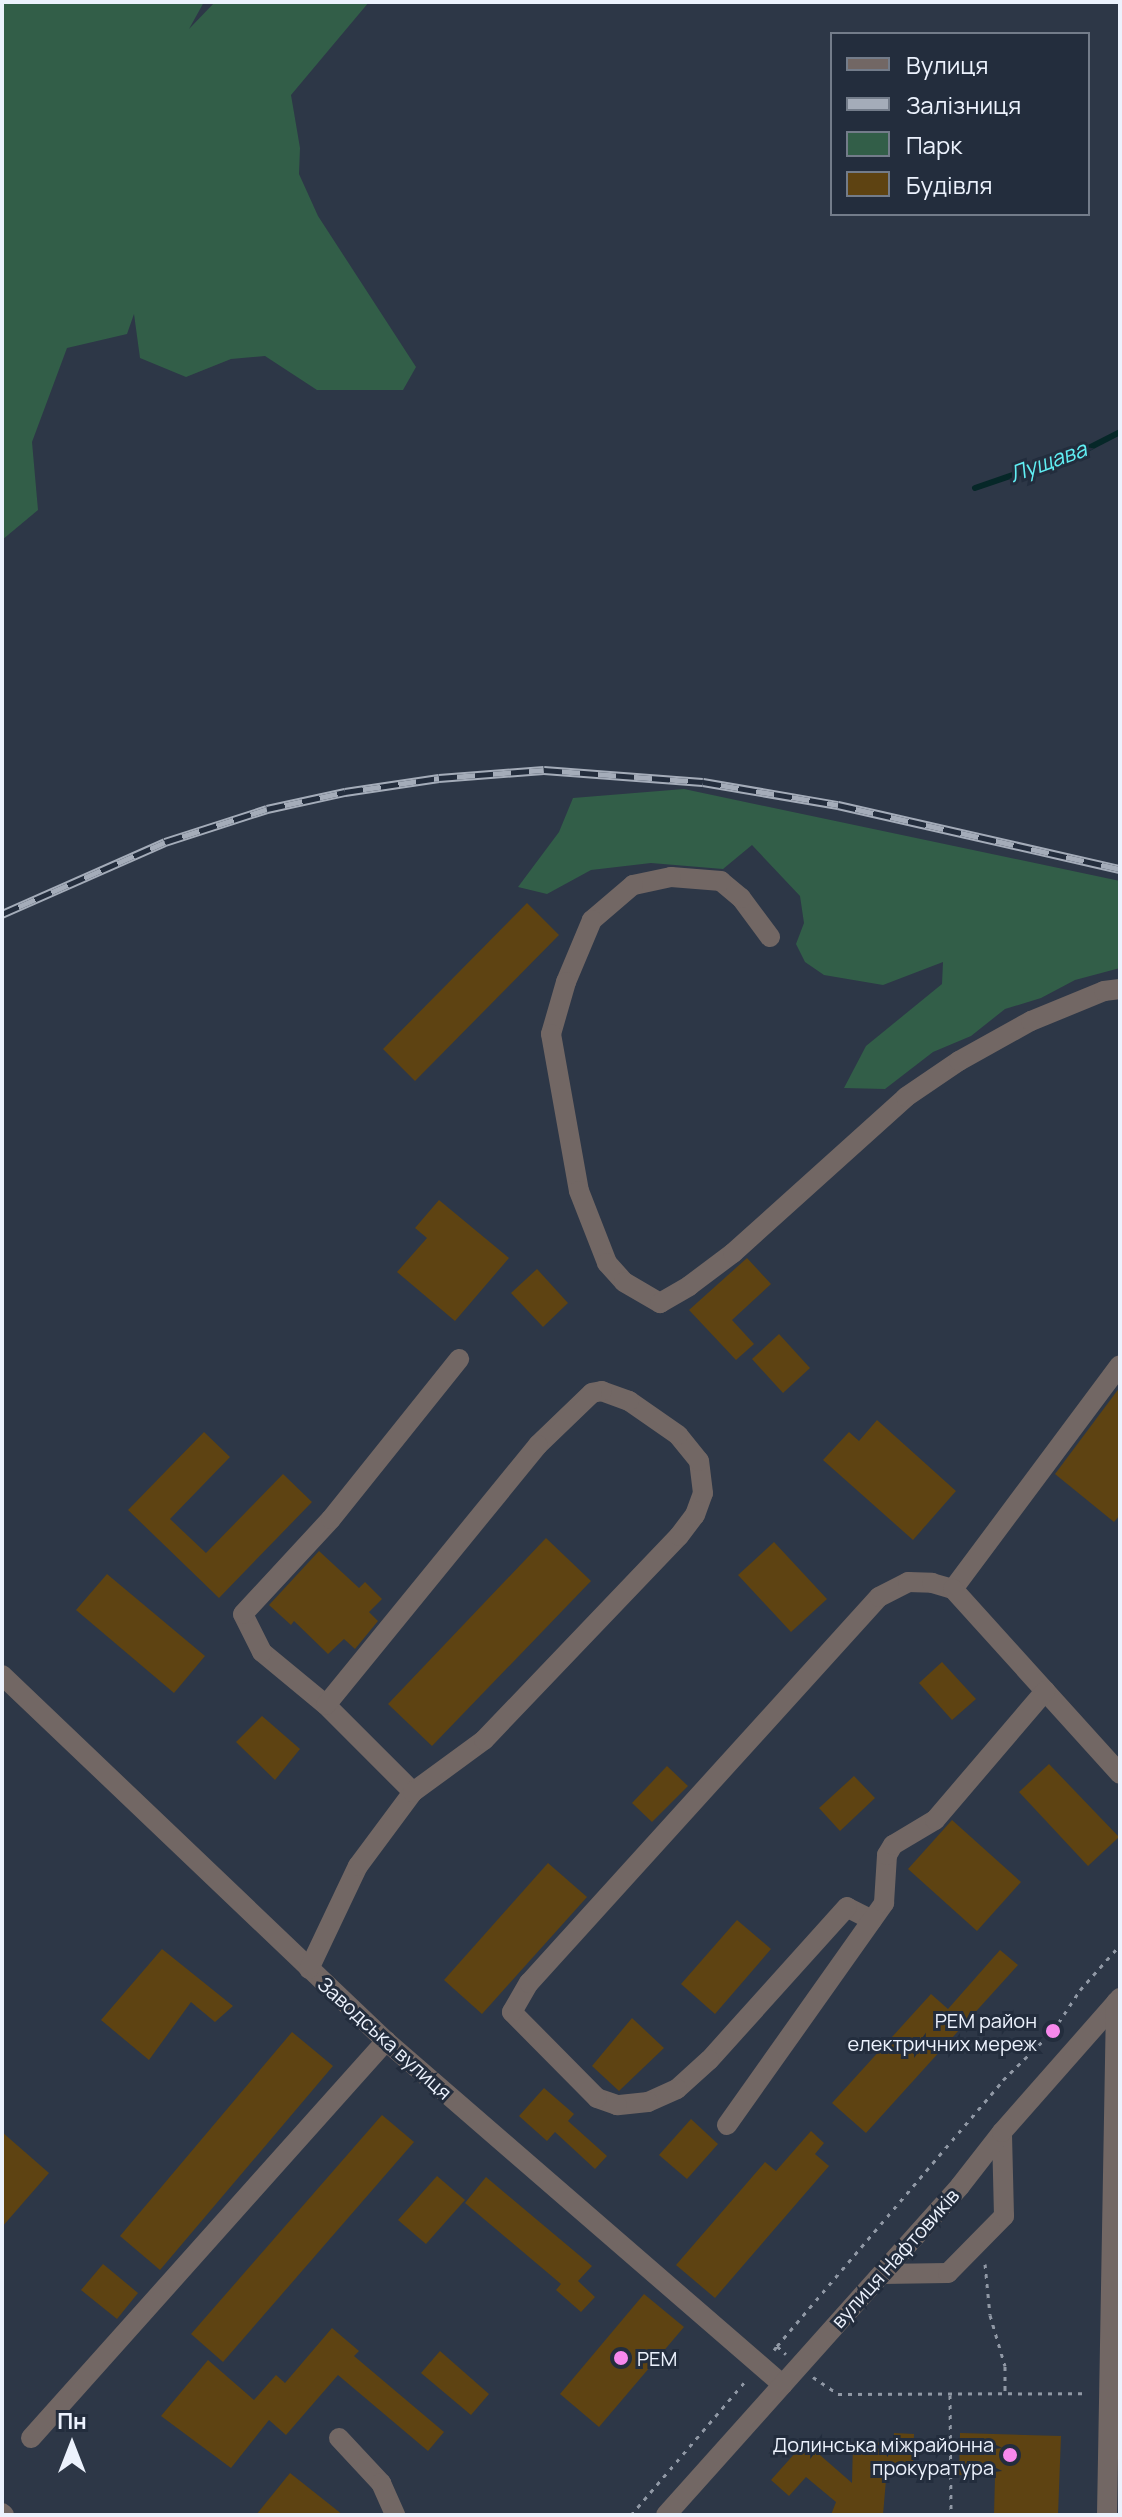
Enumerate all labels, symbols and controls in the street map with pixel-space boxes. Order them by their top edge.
legend [830,32,1090,216]
text: Вулиця [906,48,988,81]
text: Залізниця [906,88,1021,121]
text: Парк [906,128,962,161]
text: Будівля [906,168,993,201]
water label: Лущава [1006,436,1090,488]
street label: Заводська вулиця [313,1972,457,2104]
place label: РЕМ район електричних мереж [848,2008,1037,2055]
marker: РЕМ район електричних мереж [1044,2022,1062,2040]
street label: вулиця Нафтовиків [826,2183,964,2333]
place label: РЕМ [637,2346,677,2370]
marker: РЕМ [612,2349,630,2367]
north arrow [32,2405,112,2485]
text: Пн [57,2406,87,2436]
place label: Долинська міжрайонна прокуратура [773,2432,994,2479]
marker: Долинська міжрайонна прокуратура [1001,2446,1019,2464]

